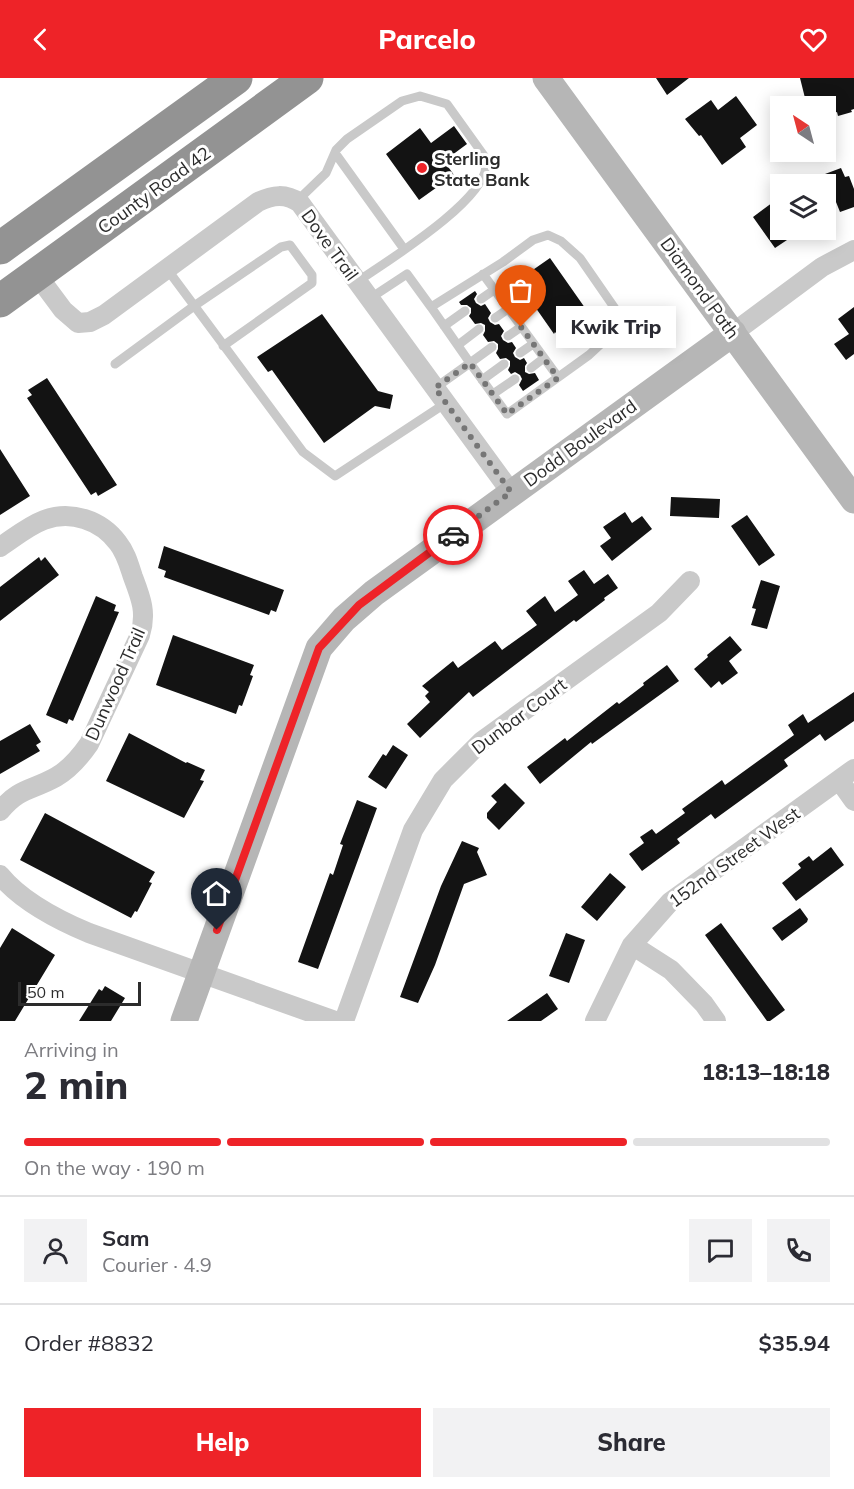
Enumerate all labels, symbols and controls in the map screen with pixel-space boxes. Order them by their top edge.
text: Parcelo [378,22,476,56]
icon: back [24,23,57,56]
icon: heart [797,23,830,56]
north arrow [770,96,836,162]
map controls [770,96,836,240]
street label: County Road 42 [93,141,215,239]
place label: Sterling State Bank [434,147,530,191]
marker: Sterling State Bank [415,161,429,175]
button: layers [770,174,836,240]
street label: Dove Trail [296,205,364,285]
street label: Diamond Path [656,233,744,343]
pin [495,265,546,327]
icon: bag [504,274,537,307]
callout: Kwik Trip [557,306,677,348]
text: Kwik Trip [571,314,661,339]
street label: Dodd Boulevard [519,394,641,492]
courier [423,505,483,565]
icon: car [437,519,470,552]
street label: Dunwood Trail [80,624,150,744]
street label: Dunbar Court [467,673,571,759]
street label: 152nd Street West [664,802,804,912]
pin [191,868,242,930]
icon: home [200,877,233,910]
scale bar [18,979,141,1006]
text: 50 m [27,982,64,1002]
text: Arriving in [24,1037,119,1062]
text: 18:13–18:18 [702,1058,830,1086]
text: 2 min [24,1060,129,1109]
text: On the way · 190 m [24,1155,205,1180]
button: person [24,1219,87,1282]
button: chat [689,1219,752,1282]
button: phone [767,1219,830,1282]
text: Sam [102,1224,150,1252]
text: Courier · 4.9 [102,1252,212,1277]
text: Order #8832 [24,1329,154,1357]
text: $35.94 [759,1329,830,1357]
button: Help [24,1408,421,1477]
button: Share [433,1408,830,1477]

